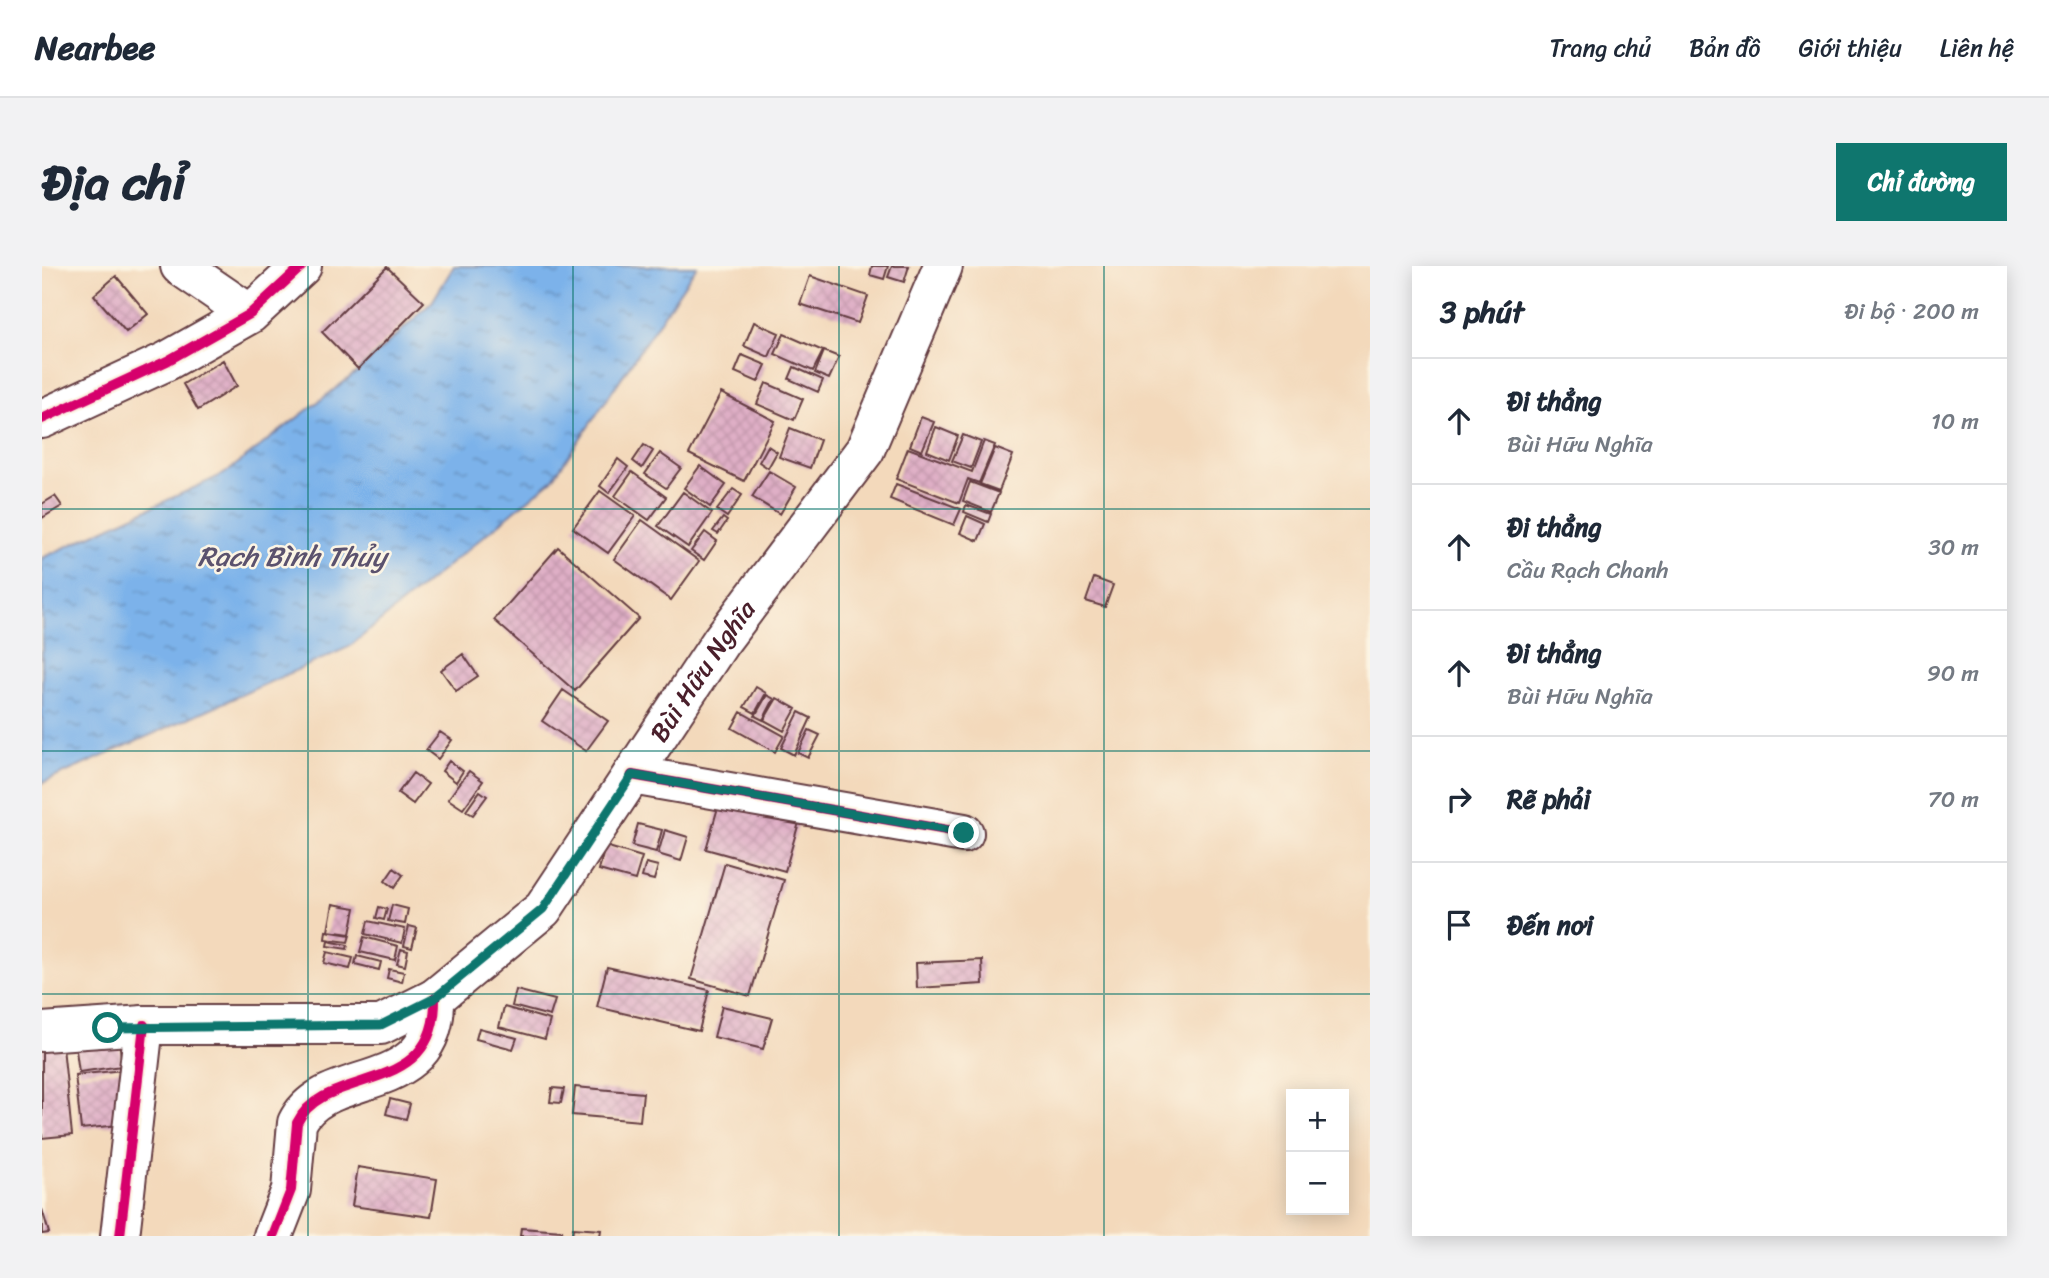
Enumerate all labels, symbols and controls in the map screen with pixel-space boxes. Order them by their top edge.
text: Nearbee [35,19,155,77]
text: Trang chủ [1549,27,1651,69]
text: Bản đồ [1689,27,1760,69]
text: Giới thiệu [1798,27,1902,69]
text: Liên hệ [1940,27,2014,69]
text: Địa chỉ [42,139,186,226]
button: Chỉ đường [1836,143,2007,221]
text: 3 phút [1440,285,1524,339]
text: Đi bộ · 200 m [1844,291,1979,332]
text: Đi thẳng [1507,378,1602,424]
text: 10 m [1931,401,1979,442]
icon: ahead [1440,402,1478,440]
text: Bùi Hữu Nghĩa [1507,424,1653,465]
text: Đi thẳng [1507,504,1602,550]
text: 30 m [1928,527,1979,568]
icon: ahead [1440,528,1478,566]
water label: Rạch Bình Thủy [198,532,390,581]
text: Cầu Rạch Chanh [1507,550,1669,591]
street label: Bùi Hữu Nghĩa [637,589,768,752]
text: Đi thẳng [1507,630,1602,676]
text: 90 m [1927,653,1979,694]
icon: ahead [1440,654,1478,692]
text: Bùi Hữu Nghĩa [1507,676,1653,717]
text: Rẽ phải [1507,776,1591,822]
text: 70 m [1928,779,1979,820]
icon: right [1440,780,1478,818]
route end [948,817,979,848]
text: Đến nơi [1507,902,1593,948]
icon: arrive [1440,906,1478,944]
route start [92,1012,123,1043]
map controls [1286,1089,1349,1215]
button: + [1286,1089,1349,1152]
button: − [1286,1152,1349,1215]

